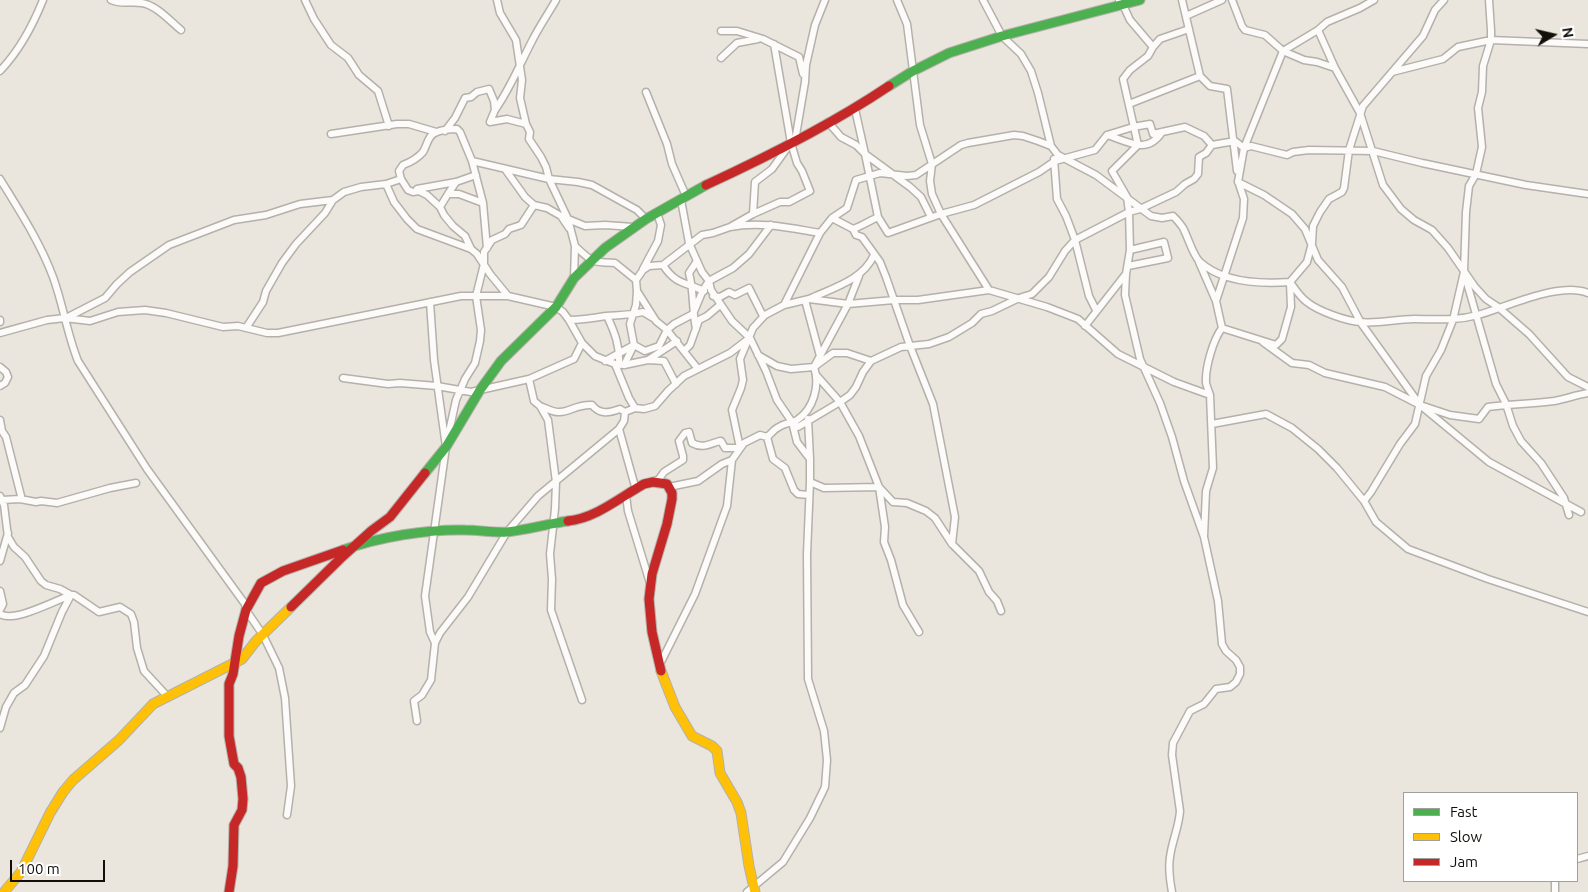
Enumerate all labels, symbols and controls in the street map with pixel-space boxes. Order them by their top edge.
north arrow [1528,10,1578,60]
text: N [1559,26,1577,39]
legend [1403,792,1578,882]
text: Fast [1450,803,1477,820]
text: Slow [1450,828,1482,845]
scale bar [12,850,108,882]
text: Jam [1450,853,1478,870]
text: 100 m [18,860,60,877]

